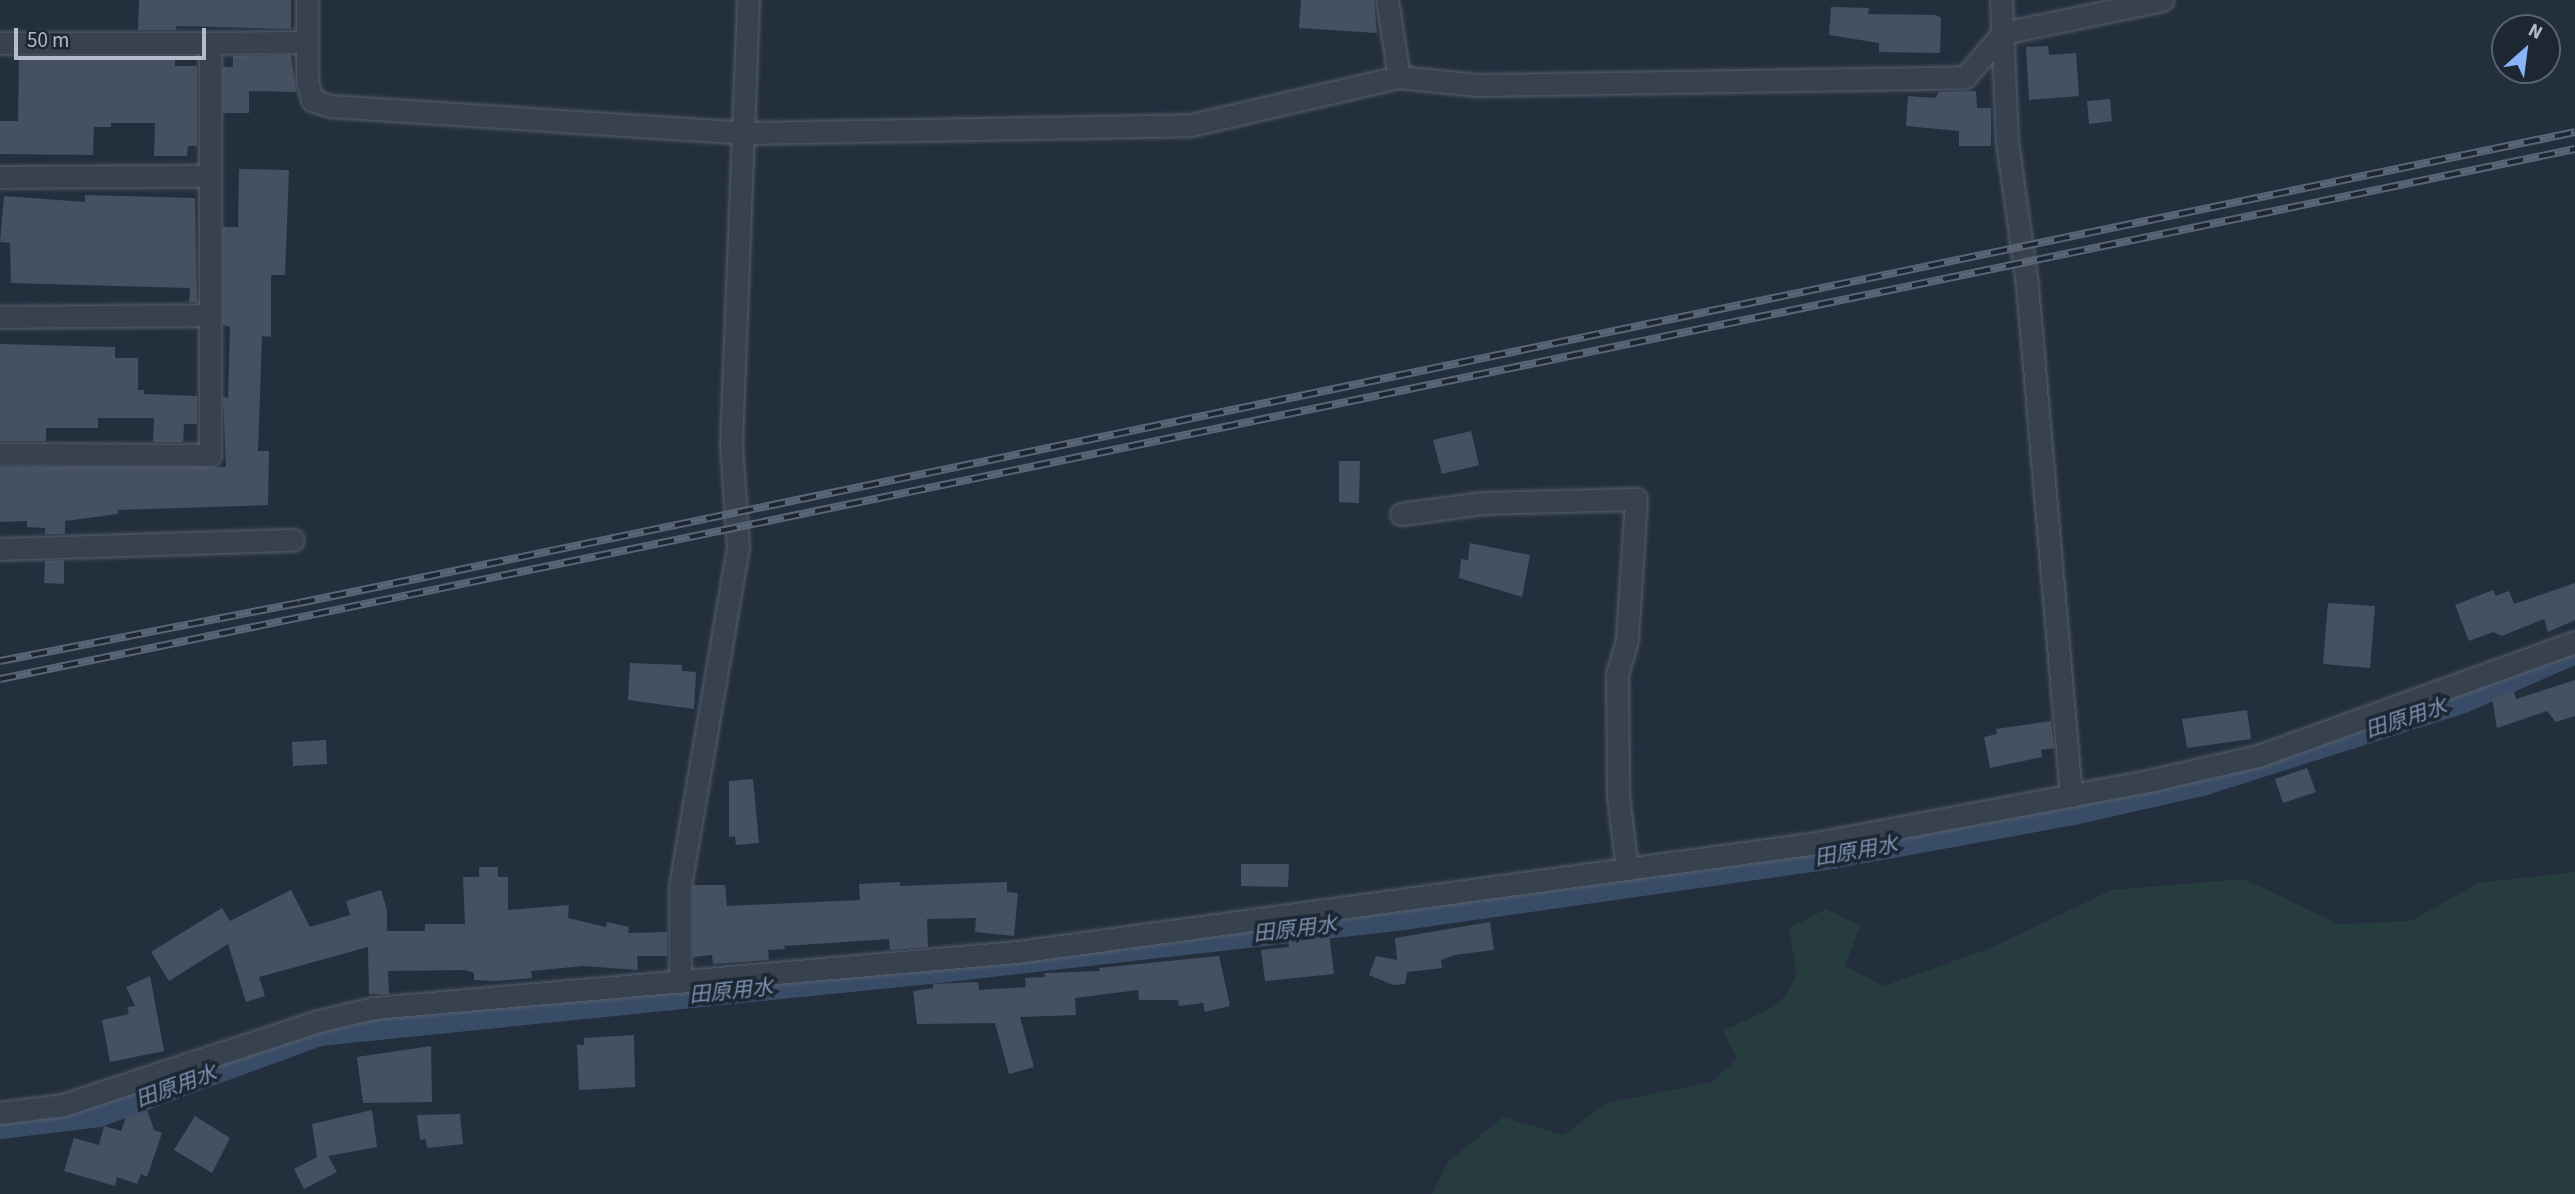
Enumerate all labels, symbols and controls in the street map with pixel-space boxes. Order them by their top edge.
scale bar [18,14,210,58]
north arrow [2491,14,2561,84]
text: N [2523,17,2547,47]
text: 50 m [27,25,69,55]
water label: 田原用水 [2362,693,2450,743]
water label: 田原用水 [1812,831,1900,871]
water label: 田原用水 [1252,911,1338,947]
water label: 田原用水 [688,974,774,1008]
water label: 田原用水 [132,1060,220,1112]

